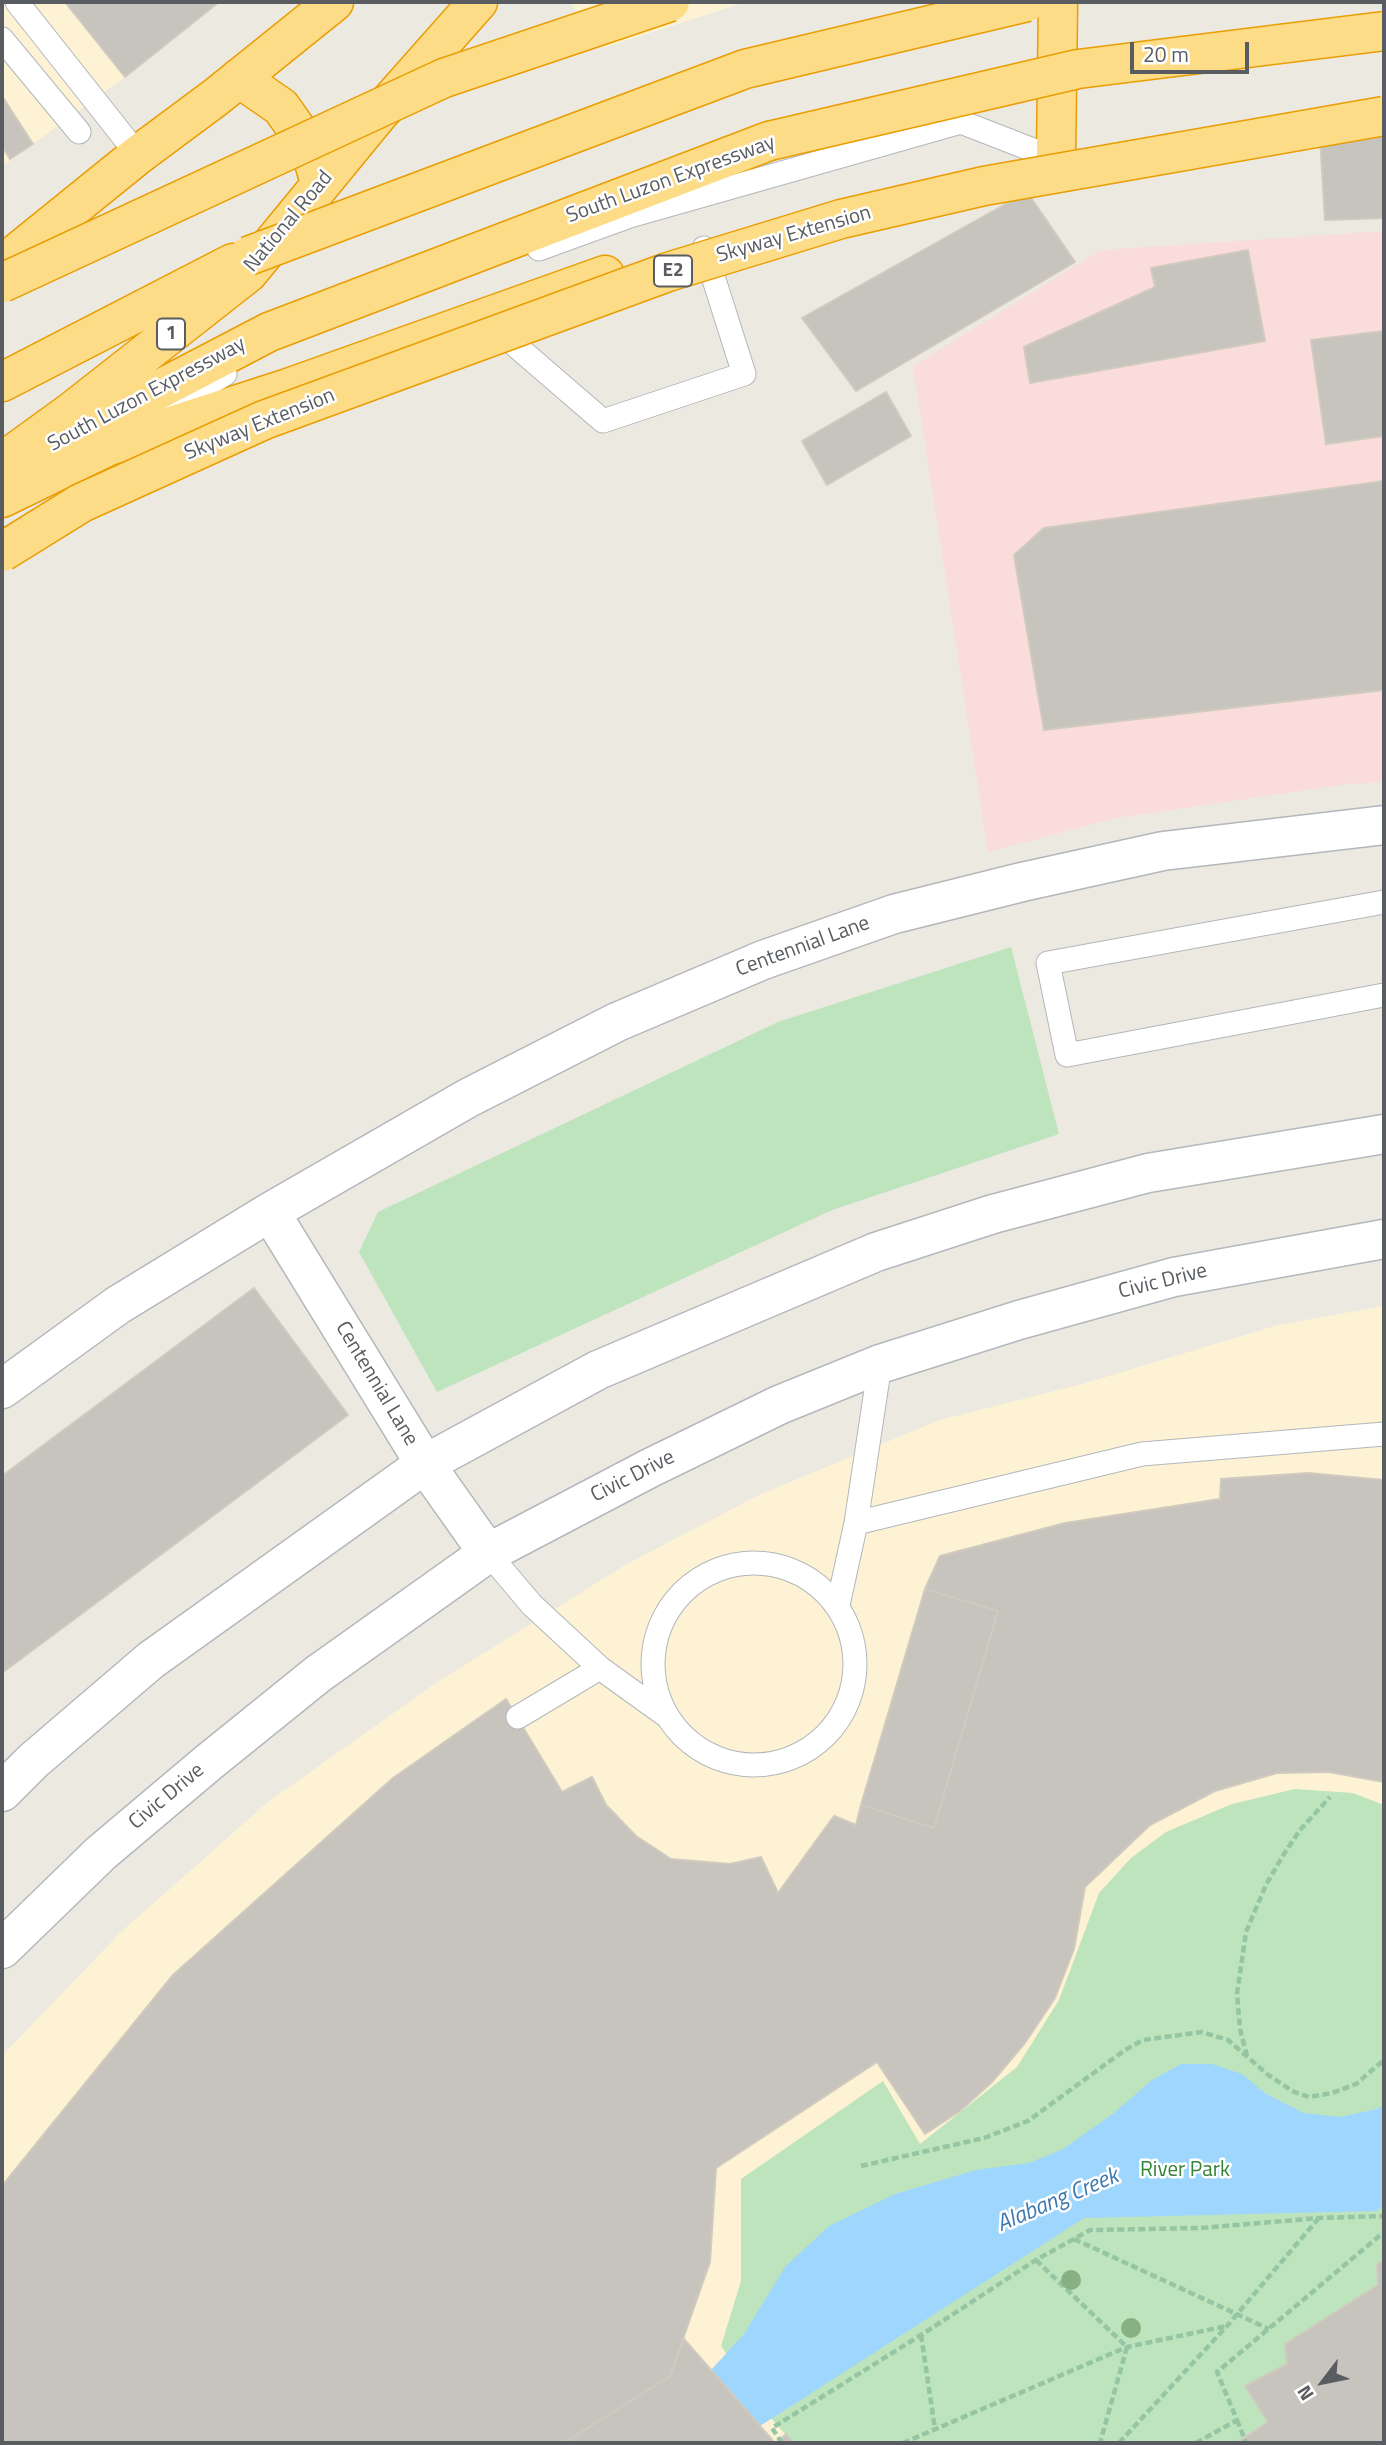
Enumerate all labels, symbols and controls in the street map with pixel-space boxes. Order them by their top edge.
scale bar [1134,28,1253,72]
text: 20 m [1143,38,1189,70]
street label: South Luzon Expressway [563,131,779,229]
street label: National Road [239,166,339,278]
street label: Skyway Extension [714,201,874,269]
road number: E2 [654,256,692,286]
road number: 1 [157,318,185,350]
street label: South Luzon Expressway [44,332,250,458]
street label: Skyway Extension [181,383,339,467]
street label: Centennial Lane [733,911,873,983]
street label: Civic Drive [1116,1259,1210,1305]
street label: Centennial Lane [329,1317,423,1451]
street label: Civic Drive [587,1445,679,1509]
street label: Civic Drive [124,1758,210,1836]
park label: River Park [1140,2158,1230,2184]
water label: Alabang Creek [993,2163,1123,2239]
north arrow [1288,2347,1358,2417]
text: N [1289,2380,1321,2407]

